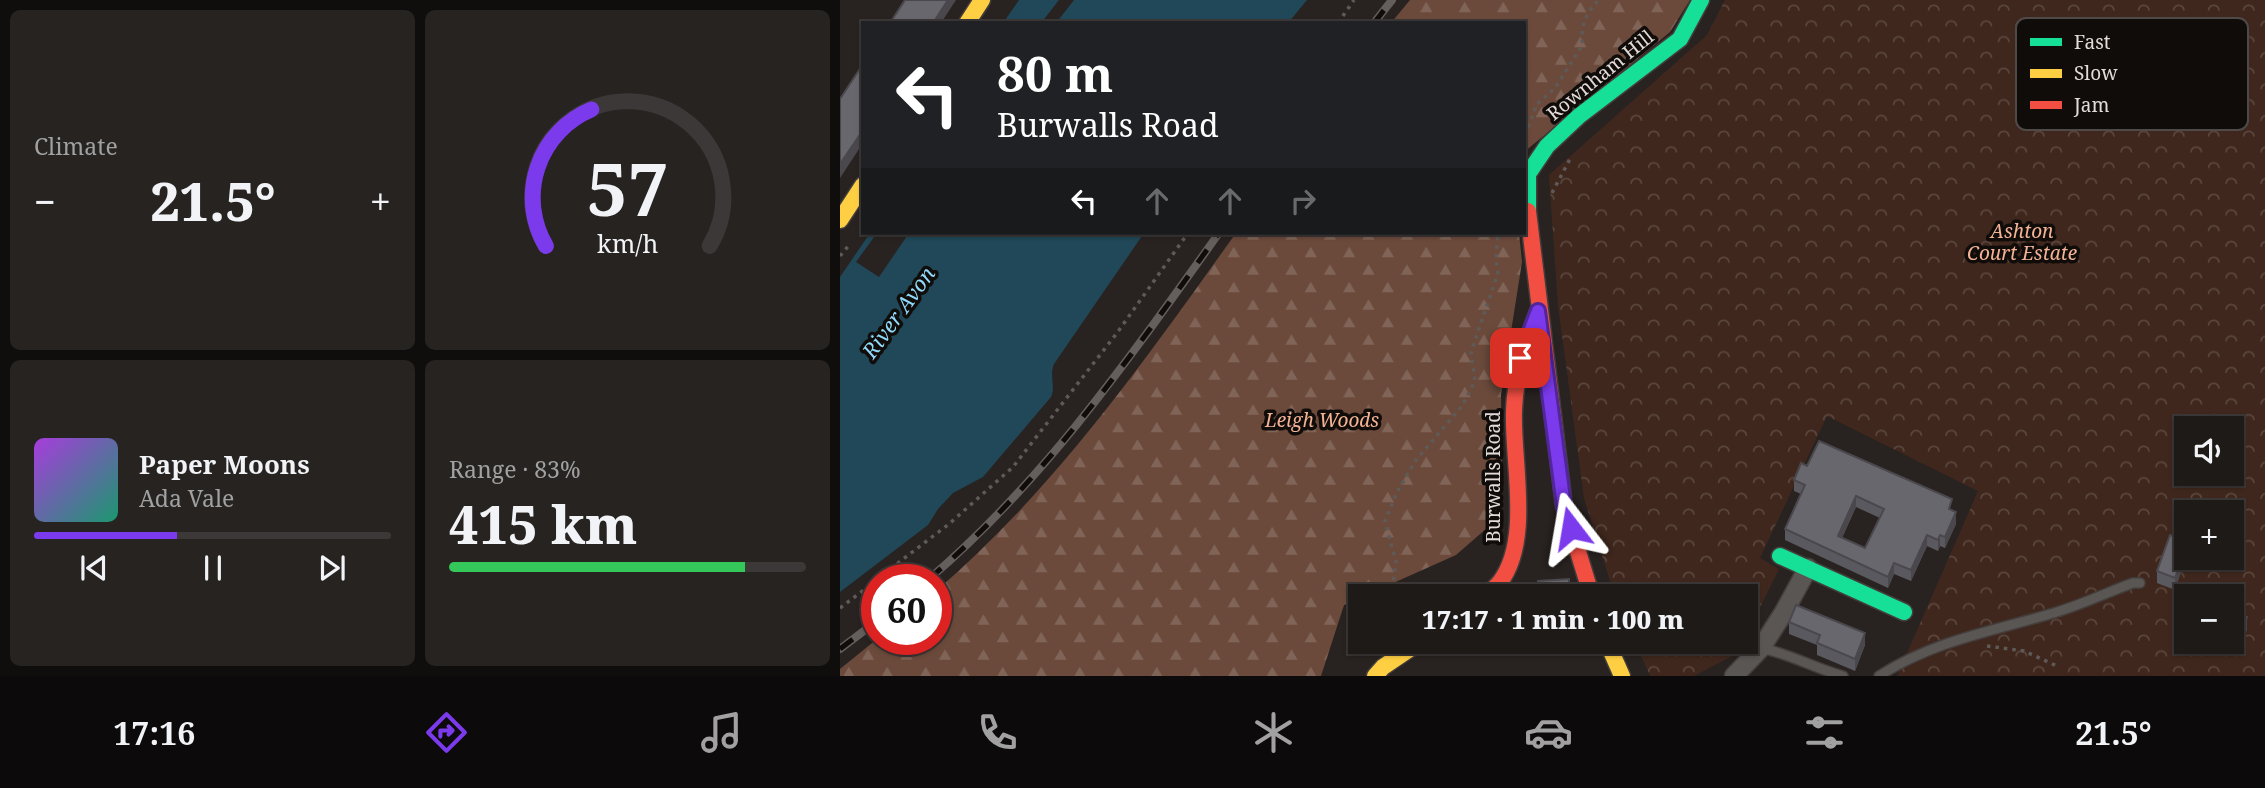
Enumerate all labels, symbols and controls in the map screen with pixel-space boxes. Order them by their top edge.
legend [2016,18,2248,130]
street label: Rownham Hill [1541,24,1659,126]
text: Fast [2074,29,2111,55]
text: 80 m [997,40,1113,106]
icon: left [882,49,973,140]
text: Slow [2074,60,2118,86]
text: Jam [2073,92,2109,118]
text: Burwalls Road [997,103,1219,146]
text: Climate [34,130,118,162]
text: 57 [586,138,669,237]
text: 21.5° [150,165,276,236]
text: − [34,175,56,227]
text: + [370,175,391,227]
icon: left [1065,182,1103,220]
icon: ahead [1138,182,1176,220]
icon: ahead [1211,182,1249,220]
icon: right [1284,182,1322,220]
park label: Ashton Court Estate [1967,218,2077,266]
text: km/h [597,226,658,260]
water label: River Avon [855,261,941,365]
pin [1490,328,1550,388]
icon: arrive [1501,339,1539,377]
park label: Leigh Woods [1264,407,1379,433]
street label: Burwalls Road [1480,411,1506,543]
map controls [2174,416,2244,654]
button: sound [2174,416,2244,486]
text: Paper Moons [139,446,310,482]
text: Range · 83% [449,453,581,485]
text: Ada Vale [139,482,234,514]
text: 415 km [449,488,637,559]
position arrow [1534,491,1608,565]
button: + [2174,500,2244,570]
icon: previous [75,549,113,587]
icon: pause [194,549,232,587]
icon: next [313,549,351,587]
speed limit sign: 60 [861,564,952,655]
button: − [2174,584,2244,654]
text: 17:17 · 1 min · 100 m [1422,601,1684,637]
icon: directions [422,708,471,757]
icon: music [697,708,746,757]
icon: phone [973,708,1022,757]
icon: climate [1249,708,1298,757]
icon: car [1524,708,1573,757]
icon: filters [1800,708,1849,757]
text: 17:16 [113,711,195,754]
text: 21.5° [2075,711,2152,754]

